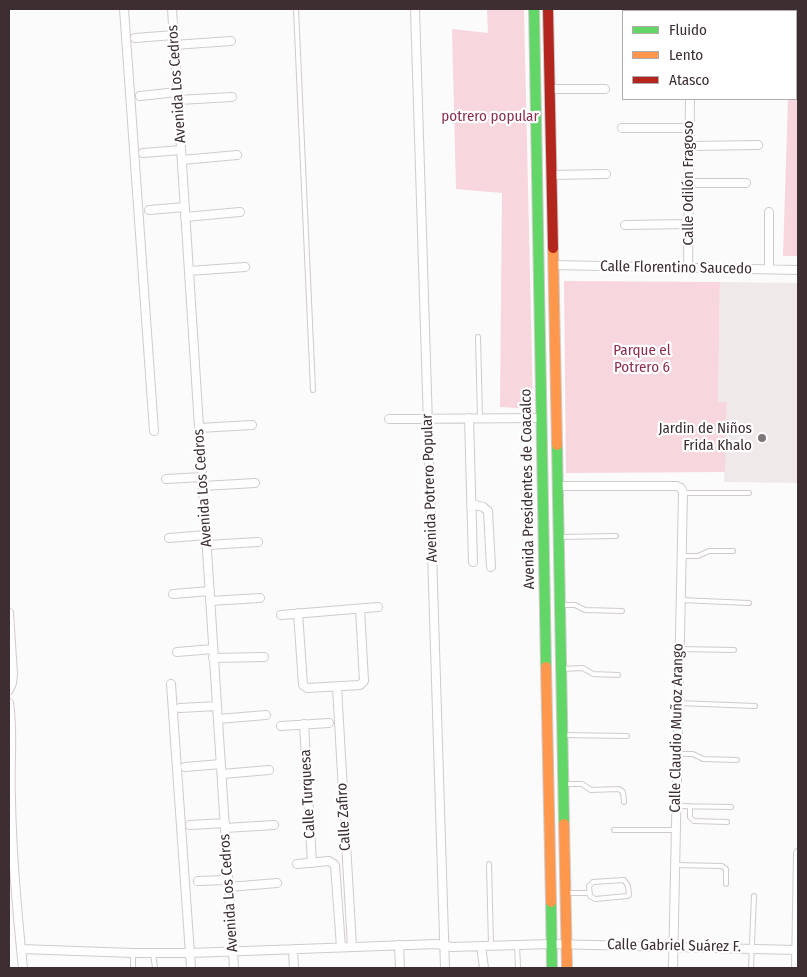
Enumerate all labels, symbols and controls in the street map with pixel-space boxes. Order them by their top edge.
legend [622,10,797,100]
text: Fluido [669,21,707,39]
street label: Avenida Los Cedros [164,24,190,144]
text: Lento [669,46,703,64]
text: Atasco [669,71,709,89]
park label: potrero popular [441,108,539,126]
street label: Calle Odilón Fragoso [680,121,698,245]
street label: Calle Florentino Saucedo [600,258,752,278]
park label: Parque el Potrero 6 [613,342,671,377]
street label: Avenida Presidentes de Coacalco [517,389,539,589]
street label: Avenida Potrero Popular [418,413,442,563]
place label: Jardin de Niños Frida Khalo [658,420,752,455]
street label: Avenida Los Cedros [190,428,216,548]
marker: Jardin de Niños Frida Khalo [756,432,768,444]
street label: Calle Claudio Muñoz Arango [667,643,687,813]
street label: Calle Turquesa [297,749,319,839]
street label: Calle Zafiro [333,782,355,852]
street label: Avenida Los Cedros [216,833,242,953]
street label: Calle Gabriel Suárez F. [607,936,741,956]

